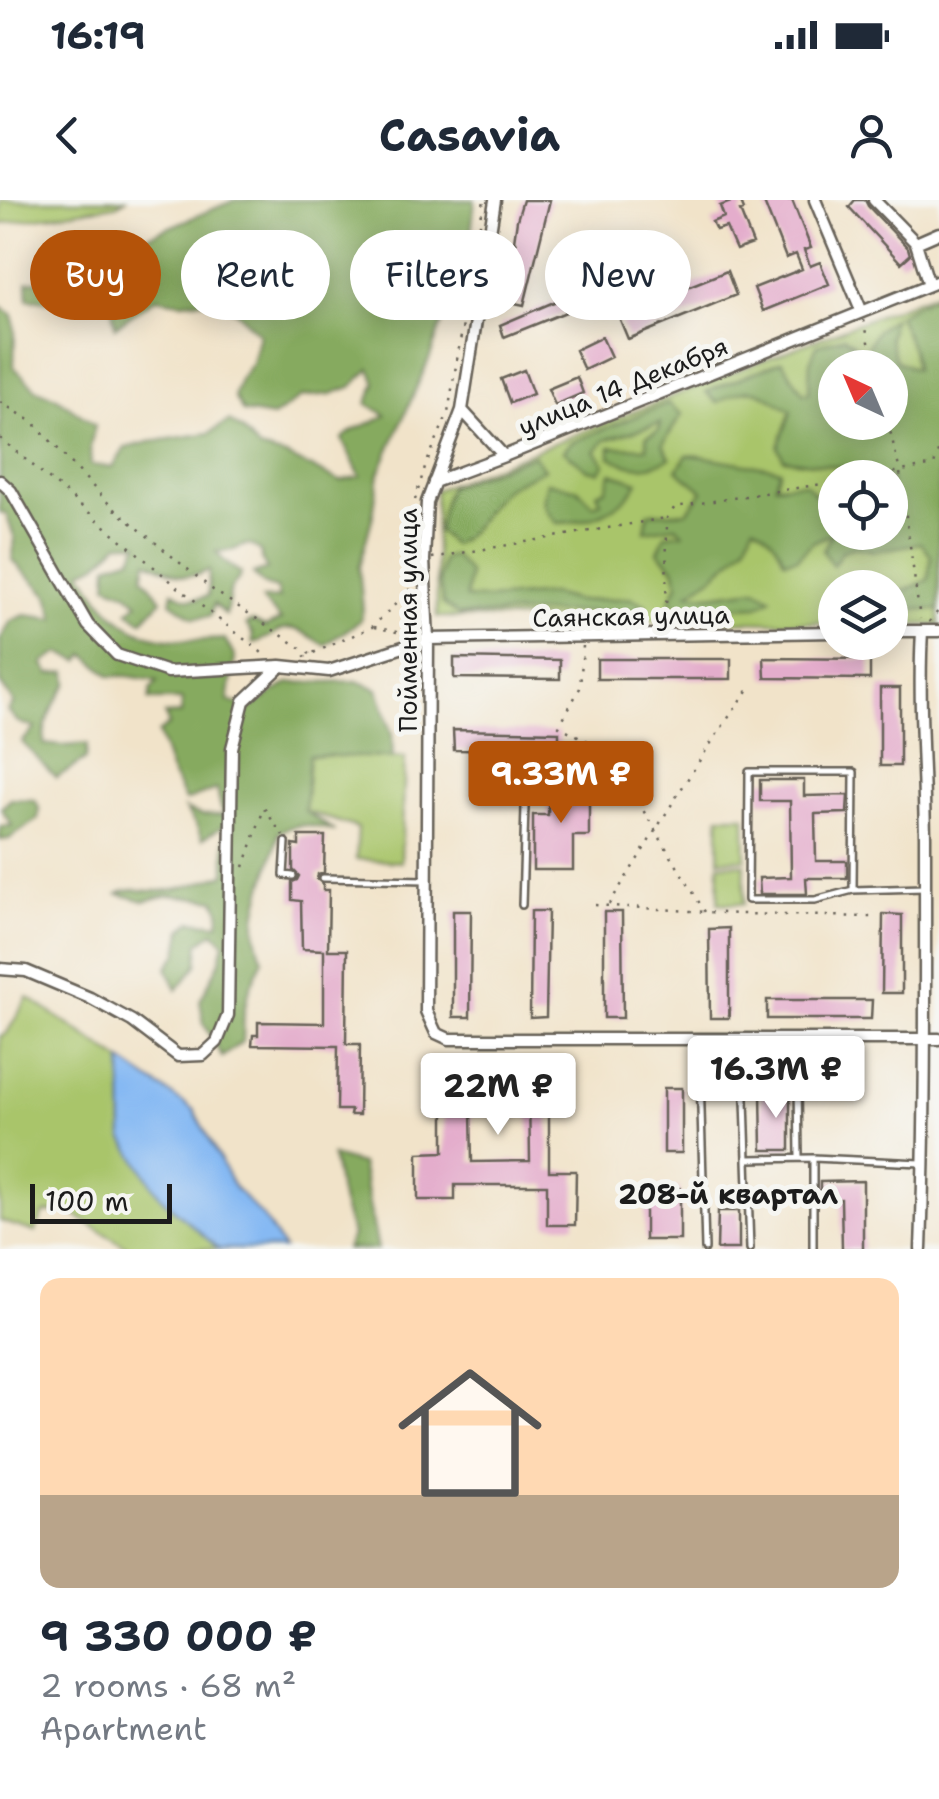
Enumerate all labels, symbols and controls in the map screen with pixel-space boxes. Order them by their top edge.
text: 16:19 [50,10,146,61]
text: Casavia [379,105,560,165]
icon: back [40,108,95,163]
icon: person [844,108,899,163]
chip: Buy [30,230,161,320]
chip: Rent [181,230,330,320]
chip: Filters [350,230,525,320]
chip: New [545,230,691,320]
street label: улица 14 Декабря [513,328,733,444]
north arrow [818,350,908,440]
map controls [818,350,908,660]
button: locate [818,460,908,550]
street label: Пойменная улица [391,508,425,732]
button: layers [818,570,908,660]
street label: Саянская улица [532,597,730,635]
pin: 9.33M ₽ [469,741,653,826]
text: 9.33M ₽ [491,752,632,795]
pin: 16.3M ₽ [684,1036,868,1121]
text: 16.3M ₽ [710,1047,842,1090]
pin: 22M ₽ [428,1053,568,1138]
text: 22M ₽ [443,1064,553,1107]
district label: 208-й квартал [618,1175,838,1213]
scale bar [30,1179,172,1224]
text: 100 m [45,1182,129,1220]
icon: home [380,1343,560,1523]
text: 9 330 000 ₽ [40,1608,317,1664]
text: 2 rooms · 68 m² [40,1664,296,1707]
text: Apartment [40,1707,207,1750]

